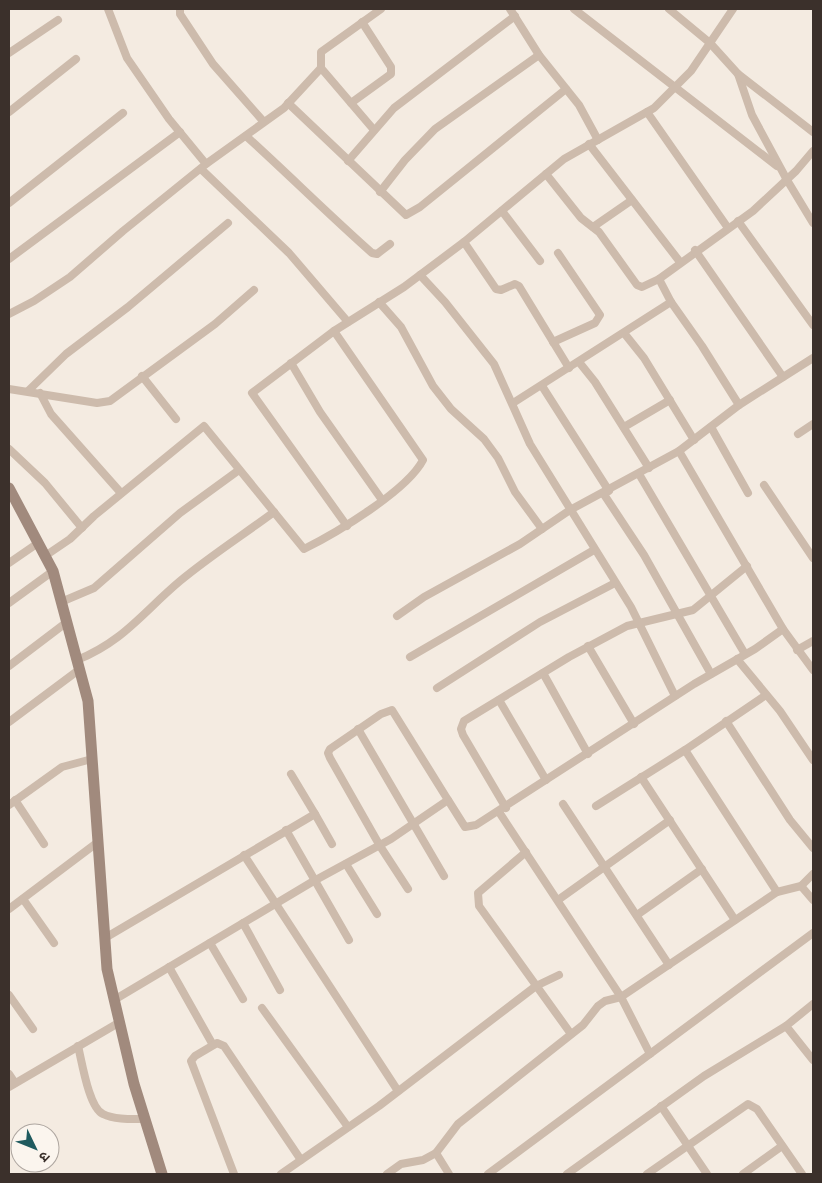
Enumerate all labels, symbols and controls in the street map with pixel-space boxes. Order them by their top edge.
north arrow [10,1123,60,1173]
text: उ [35,1148,53,1166]

